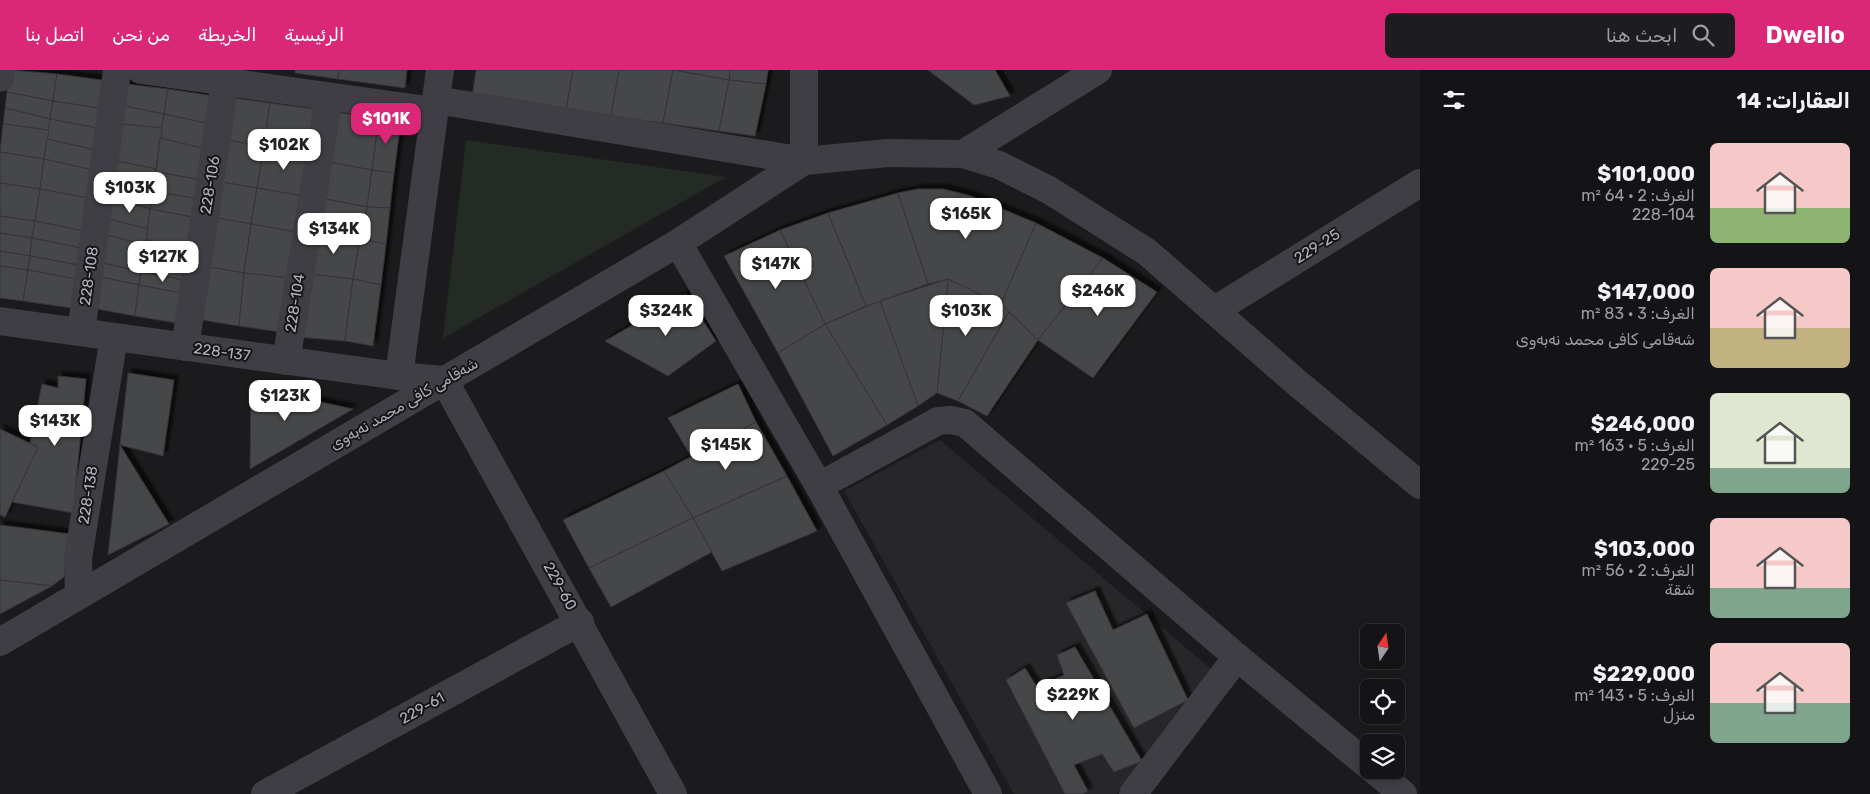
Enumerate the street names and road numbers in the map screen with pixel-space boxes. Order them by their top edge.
street label: 228-106 [197,155,223,215]
street label: 229-25 [1291,225,1343,267]
street label: 228-108 [76,245,102,307]
street label: 228-104 [281,272,309,334]
street label: 228-137 [193,339,252,365]
street label: شەقامی کافی محمد نەبەوی [327,354,482,455]
street label: 228-138 [75,465,101,525]
street label: 229-60 [539,559,581,613]
street label: 229-61 [396,688,448,728]

